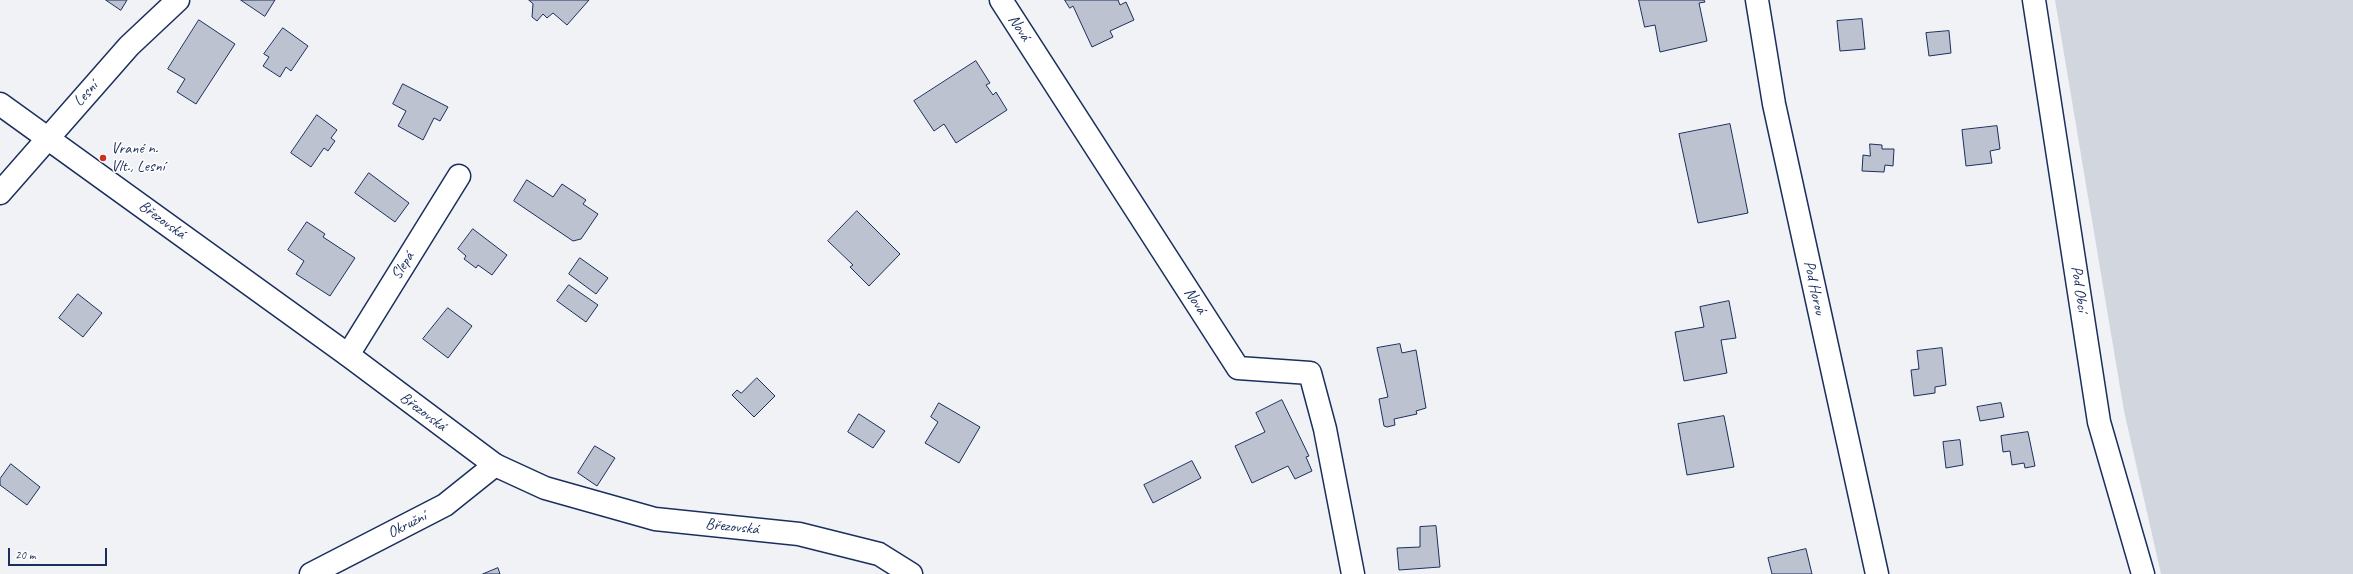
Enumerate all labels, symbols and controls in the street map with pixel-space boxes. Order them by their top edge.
street label: Nová [1003,11,1035,45]
street label: Lesní [70,77,102,111]
place label: Vrané n. Vlt., Lesní [111,139,165,177]
marker: Vrané n. Vlt., Lesní [98,153,108,163]
street label: Březovská [135,196,189,244]
street label: Slepá [387,249,419,283]
street label: Pod Horou [1799,259,1829,317]
street label: Pod Obcí [2066,265,2092,313]
street label: Nová [1179,284,1211,318]
street label: Březovská [396,388,450,436]
street label: Okružní [384,507,430,543]
street label: Březovská [704,515,760,539]
scale bar [10,540,109,566]
text: 20 m [15,547,35,563]

